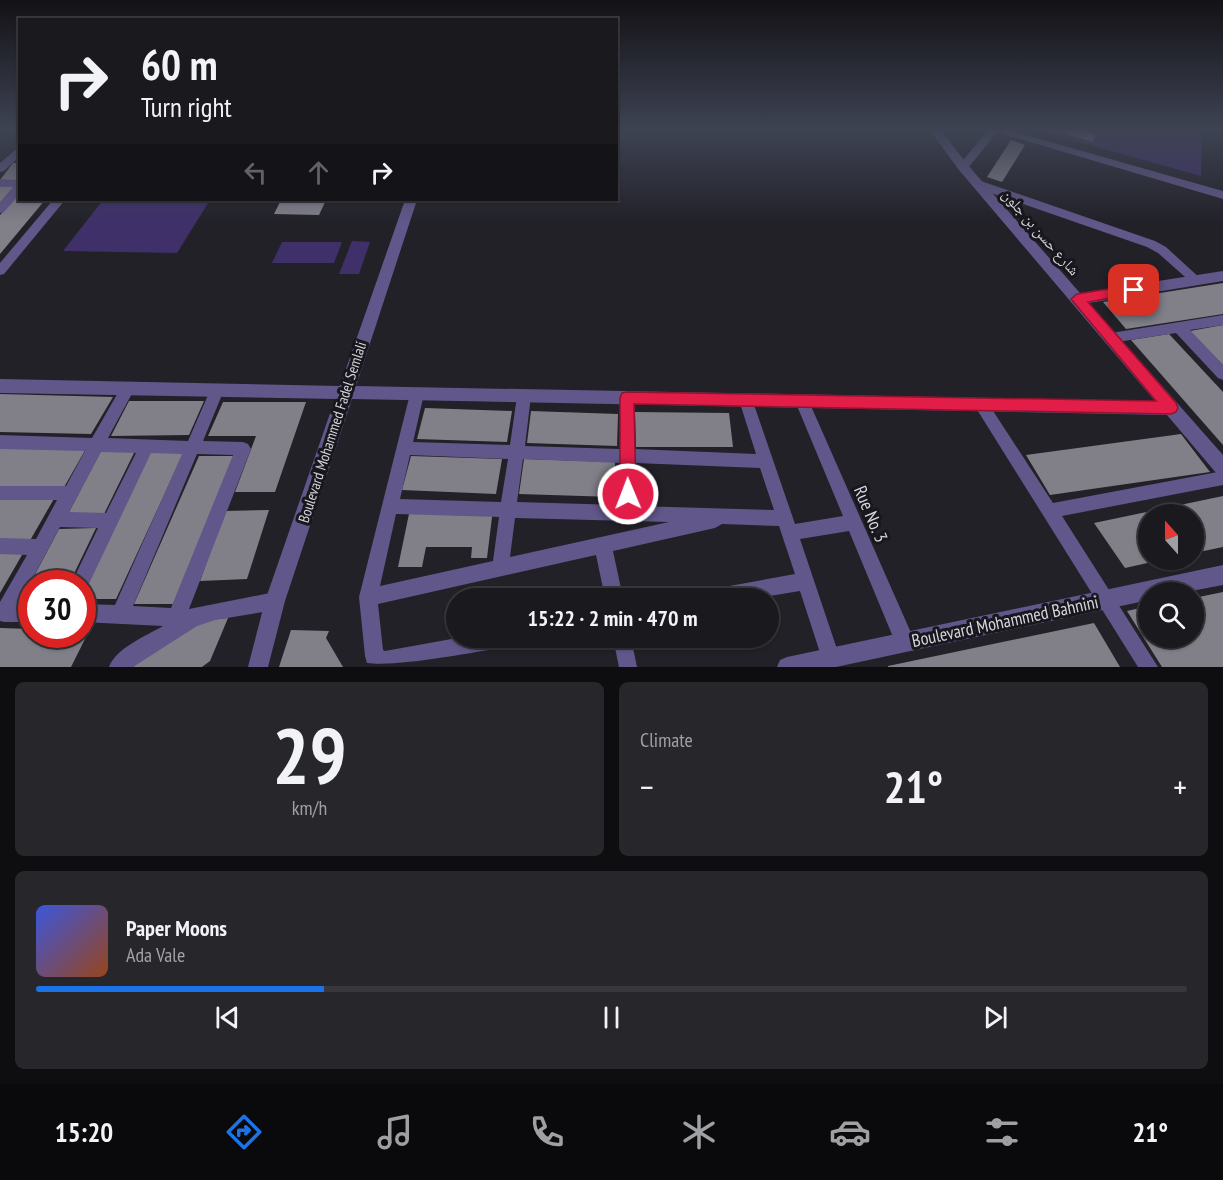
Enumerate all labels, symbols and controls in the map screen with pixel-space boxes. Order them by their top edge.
text: 60 m [141,37,218,92]
icon: right [42,42,120,120]
text: Turn right [141,90,232,124]
icon: left [239,156,272,189]
icon: ahead [302,156,335,189]
icon: right [365,156,398,189]
street label: شارع حسن بن جلون [998,185,1084,280]
pin [1108,264,1159,315]
icon: arrive [1117,273,1150,306]
street label: Boulevard Mohammed Fadel Semlali [294,339,370,525]
position arrow [596,462,660,526]
street label: Rue No. 3 [849,482,893,546]
north arrow [1138,504,1204,570]
map controls [1138,504,1204,648]
speed limit sign: 30 [18,570,96,648]
button: search [1138,582,1204,648]
street label: Boulevard Mohammed Bahnini [910,590,1100,652]
text: 15:22 · 2 min · 470 m [527,604,698,632]
text: 29 [272,705,347,806]
text: Climate [640,727,693,753]
text: 21° [884,757,943,815]
text: − [640,765,654,808]
text: + [1173,765,1187,808]
text: km/h [292,795,327,821]
text: Paper Moons [126,914,227,942]
text: Ada Vale [126,942,185,968]
icon: previous [211,1001,244,1034]
icon: pause [595,1001,628,1034]
icon: next [979,1001,1012,1034]
icon: directions [223,1111,265,1153]
icon: music [374,1111,416,1153]
icon: phone [526,1111,568,1153]
icon: climate [678,1111,720,1153]
icon: car [829,1111,871,1153]
icon: filters [981,1111,1023,1153]
text: 15:20 [55,1115,113,1149]
text: 21° [1132,1115,1168,1149]

